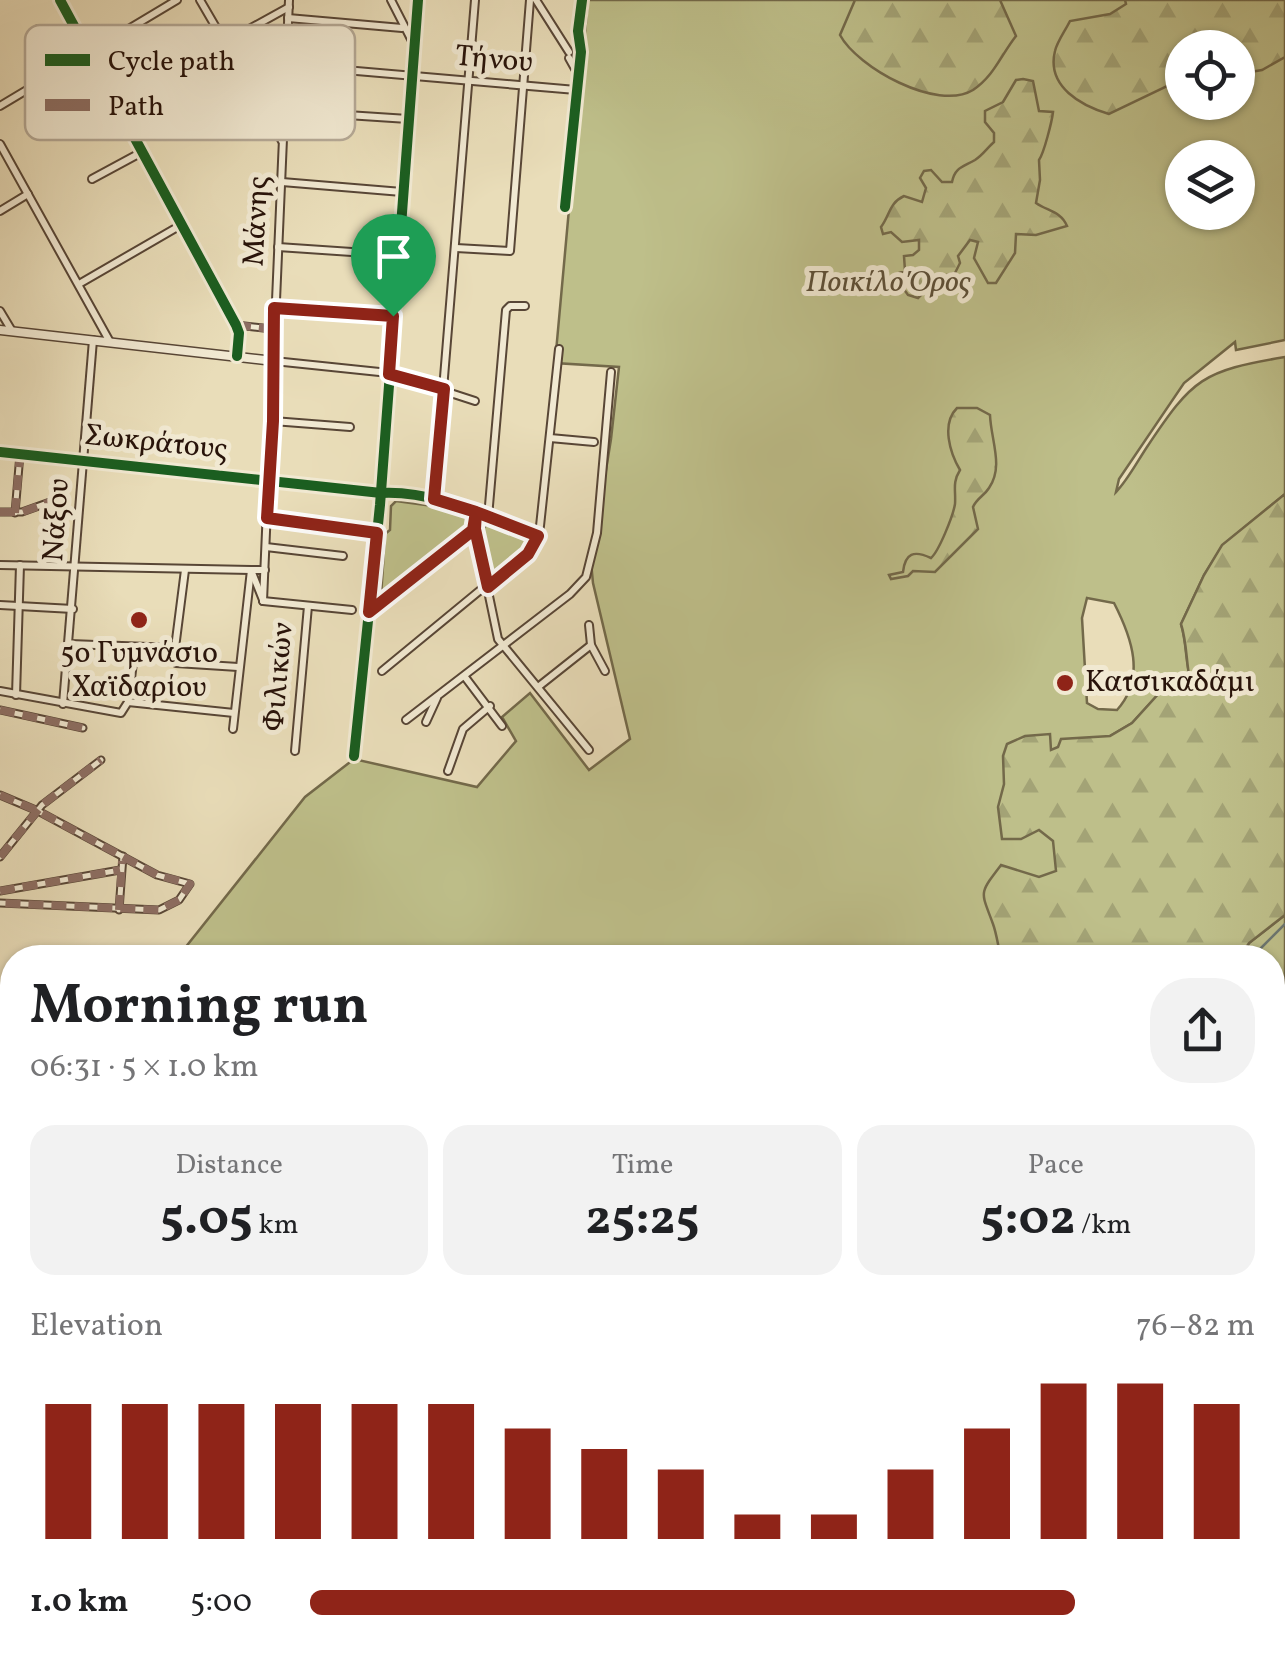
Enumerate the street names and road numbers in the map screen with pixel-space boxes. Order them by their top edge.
street label: Τήνου [453,36,535,84]
street label: Μάνης [234,175,280,267]
street label: Σωκράτους [82,415,230,471]
street label: Νάξου [33,477,81,563]
street label: Φιλικών [253,621,305,733]

